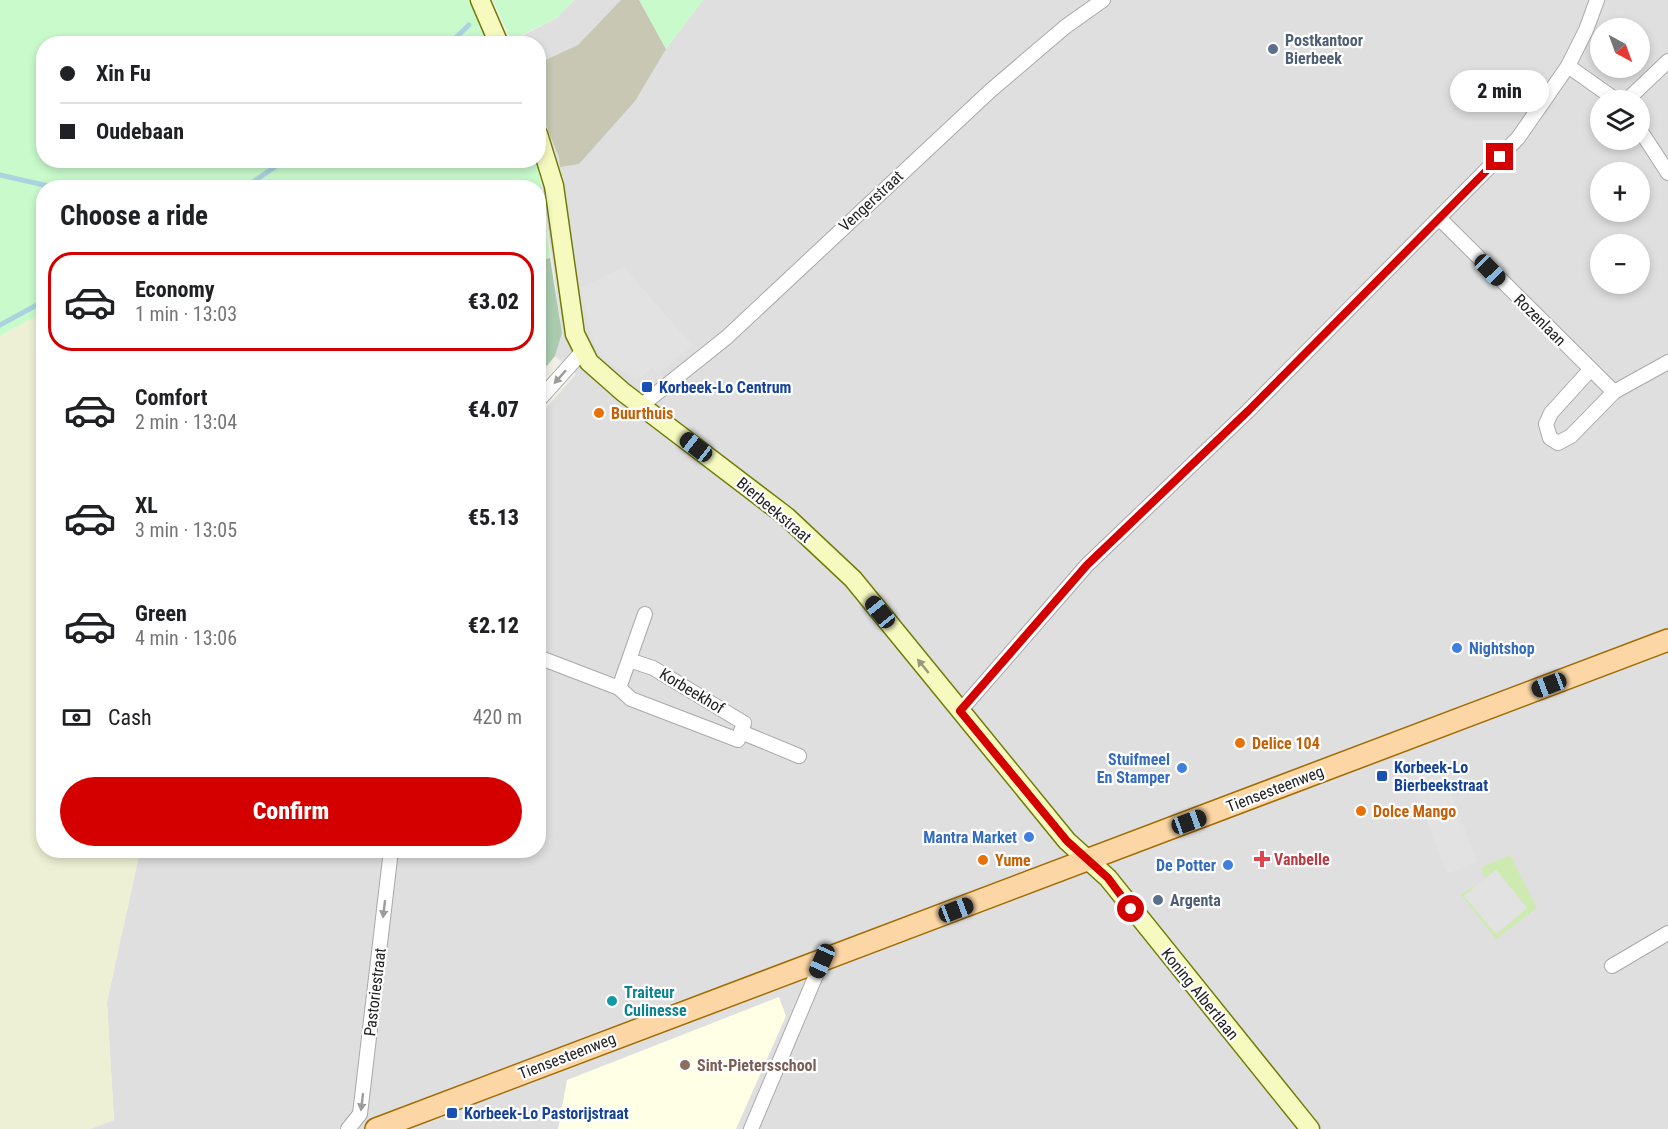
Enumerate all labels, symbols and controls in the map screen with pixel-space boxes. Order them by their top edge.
north arrow [1590,18,1650,78]
map controls [1590,18,1650,294]
place label: Postkantoor Bierbeek [1285,31,1363,68]
marker: Postkantoor Bierbeek [1266,42,1280,56]
text: Xin Fu [96,61,151,86]
callout: 2 min [1450,70,1550,112]
text: 2 min [1477,79,1522,103]
button: layers [1590,90,1650,150]
text: Oudebaan [96,119,184,144]
route end [1486,143,1513,170]
button: + [1590,162,1650,222]
street label: Vengerstraat [835,166,907,235]
text: Choose a ride [60,200,208,232]
button: − [1590,234,1650,294]
car [1471,251,1509,289]
icon: car [63,275,117,329]
text: Economy [135,277,215,302]
text: €3.02 [468,289,519,314]
street label: Rozenlaan [1510,290,1570,350]
text: 1 min · 13:03 [135,302,237,326]
one-way arrow [554,369,568,383]
place label: Korbeek-Lo Centrum [659,378,792,397]
marker: Korbeek-Lo Centrum [640,380,654,394]
icon: car [63,383,117,437]
text: Comfort [135,385,208,410]
text: €4.07 [468,397,519,422]
place label: Buurthuis [611,404,673,423]
marker: Buurthuis [592,406,606,420]
text: 2 min · 13:04 [135,410,237,434]
car [676,429,716,465]
street label: Bierbeekstraat [733,473,815,547]
icon: car [63,491,117,545]
text: XL [135,493,158,518]
text: €5.13 [468,505,519,530]
text: 3 min · 13:05 [135,518,237,542]
car [862,592,898,632]
icon: car [63,599,117,653]
text: Green [135,601,187,626]
text: €2.12 [468,613,519,638]
text: 4 min · 13:06 [135,626,237,650]
place label: Nightshop [1469,639,1535,658]
marker: Nightshop [1450,641,1464,655]
one-way arrow [917,658,930,674]
street label: Korbeekhof [656,664,728,718]
car [1529,670,1569,700]
icon: cash [60,701,93,734]
text: Cash [108,705,152,730]
text: 420 m [473,705,522,729]
place label: Delice 104 [1252,734,1320,753]
marker: Delice 104 [1233,736,1247,750]
place label: Stuifmeel En Stamper [1097,750,1170,787]
place label: Korbeek-Lo Bierbeekstraat [1394,758,1488,795]
marker: Stuifmeel En Stamper [1175,761,1189,775]
street label: Tiensesteenweg [1224,762,1326,816]
marker: Korbeek-Lo Bierbeekstraat [1375,769,1389,783]
button: Confirm [60,777,522,846]
place label: Dolce Mango [1373,802,1456,821]
marker: Dolce Mango [1354,804,1368,818]
car [1169,807,1209,837]
place label: Mantra Market [923,828,1017,847]
marker: Mantra Market [1022,830,1036,844]
place label: Vanbelle [1274,850,1330,869]
place label: Yume [995,851,1031,870]
marker: Vanbelle [1255,852,1269,866]
marker: Yume [976,853,990,867]
place label: De Potter [1156,856,1216,875]
marker: De Potter [1221,858,1235,872]
place label: Argenta [1170,891,1221,910]
marker: Argenta [1151,893,1165,907]
car [936,895,976,925]
route start [1117,895,1144,922]
one-way arrow [380,899,389,918]
car [806,941,838,981]
street label: Koning Albertlaan [1157,944,1243,1044]
street label: Pastoriestraat [360,946,390,1037]
place label: Traiteur Culinesse [624,983,687,1020]
marker: Traiteur Culinesse [605,994,619,1008]
street label: Tiensesteenweg [516,1029,618,1083]
place label: Sint-Pietersschool [697,1056,817,1075]
marker: Sint-Pietersschool [678,1058,692,1072]
one-way arrow [357,1093,367,1112]
place label: Korbeek-Lo Pastorijstraat [464,1104,629,1123]
marker: Korbeek-Lo Pastorijstraat [445,1106,459,1120]

